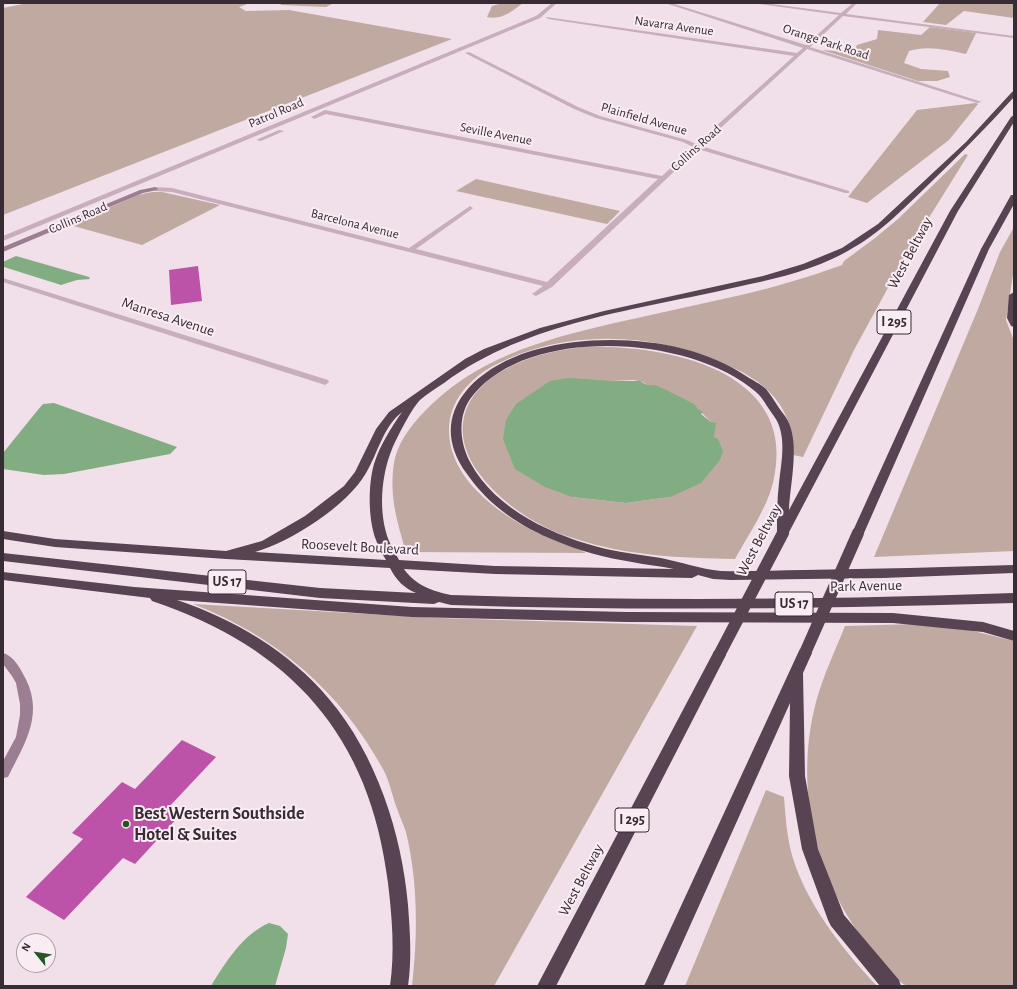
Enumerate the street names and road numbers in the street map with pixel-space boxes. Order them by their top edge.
street label: Navarra Avenue [633,13,715,39]
street label: Orange Park Road [781,21,871,63]
street label: Patrol Road [246,94,306,132]
street label: Plainfield Avenue [599,99,689,139]
street label: Seville Avenue [459,119,533,149]
street label: Collins Road [668,121,724,175]
street label: Collins Road [46,199,110,237]
street label: Barcelona Avenue [309,206,401,242]
street label: West Beltway [884,214,936,292]
street label: Manresa Avenue [119,294,217,340]
road number: I 295 [877,310,911,334]
street label: West Beltway [733,501,785,579]
street label: Roosevelt Boulevard [301,535,419,559]
road number: US 17 [208,570,246,594]
street label: Park Avenue [830,576,902,596]
road number: US 17 [775,592,813,616]
road number: I 295 [615,808,649,832]
street label: West Beltway [555,841,607,919]

